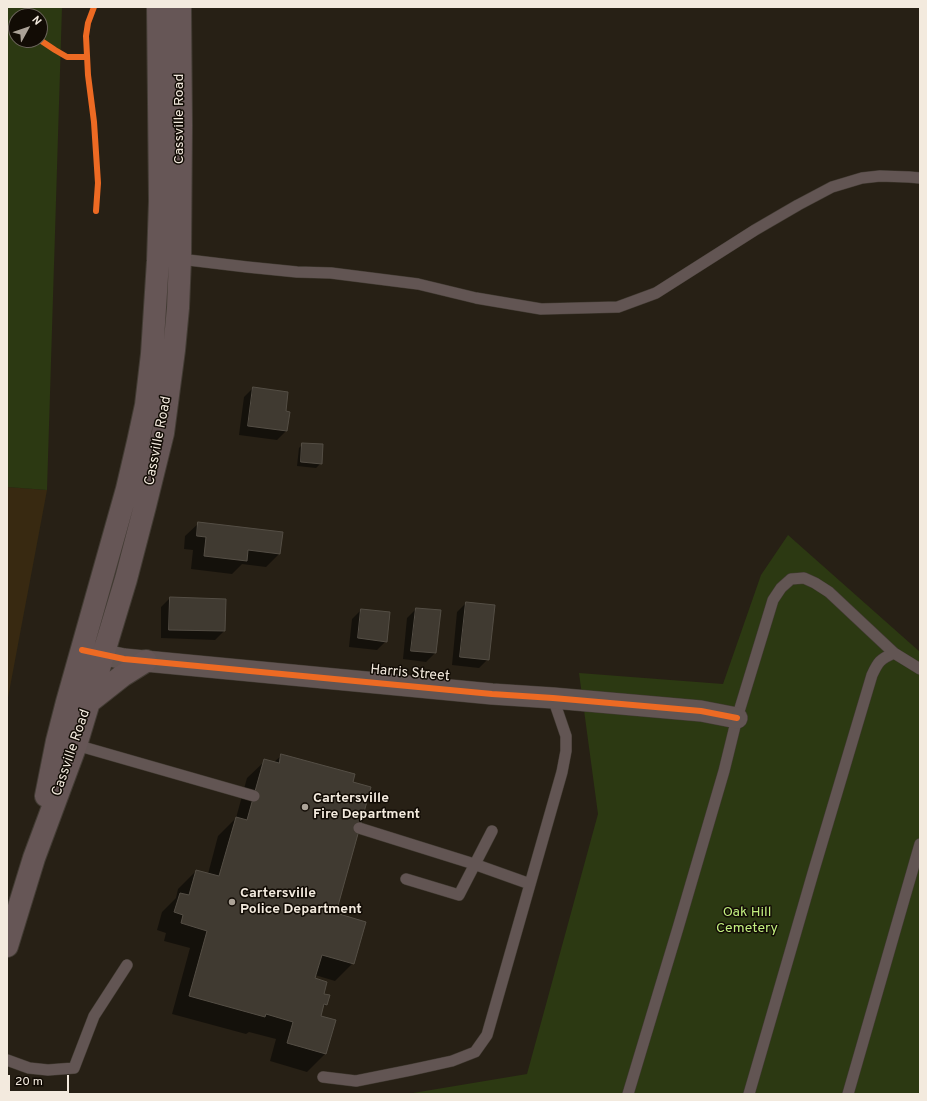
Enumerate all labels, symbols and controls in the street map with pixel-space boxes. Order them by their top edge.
north arrow [8,8,48,48]
text: N [29,13,44,28]
street label: Cassville Road [172,74,188,164]
street label: Cassville Road [142,395,176,487]
street label: Harris Street [370,662,450,686]
street label: Cassville Road [49,707,95,799]
place label: Cartersville Fire Department [313,791,420,824]
marker: Cartersville Fire Department [300,802,310,812]
place label: Cartersville Police Department [240,886,362,918]
marker: Cartersville Police Department [227,897,237,907]
park label: Oak Hill Cemetery [716,905,778,938]
scale bar [10,1067,71,1093]
text: 20 m [15,1074,43,1090]

